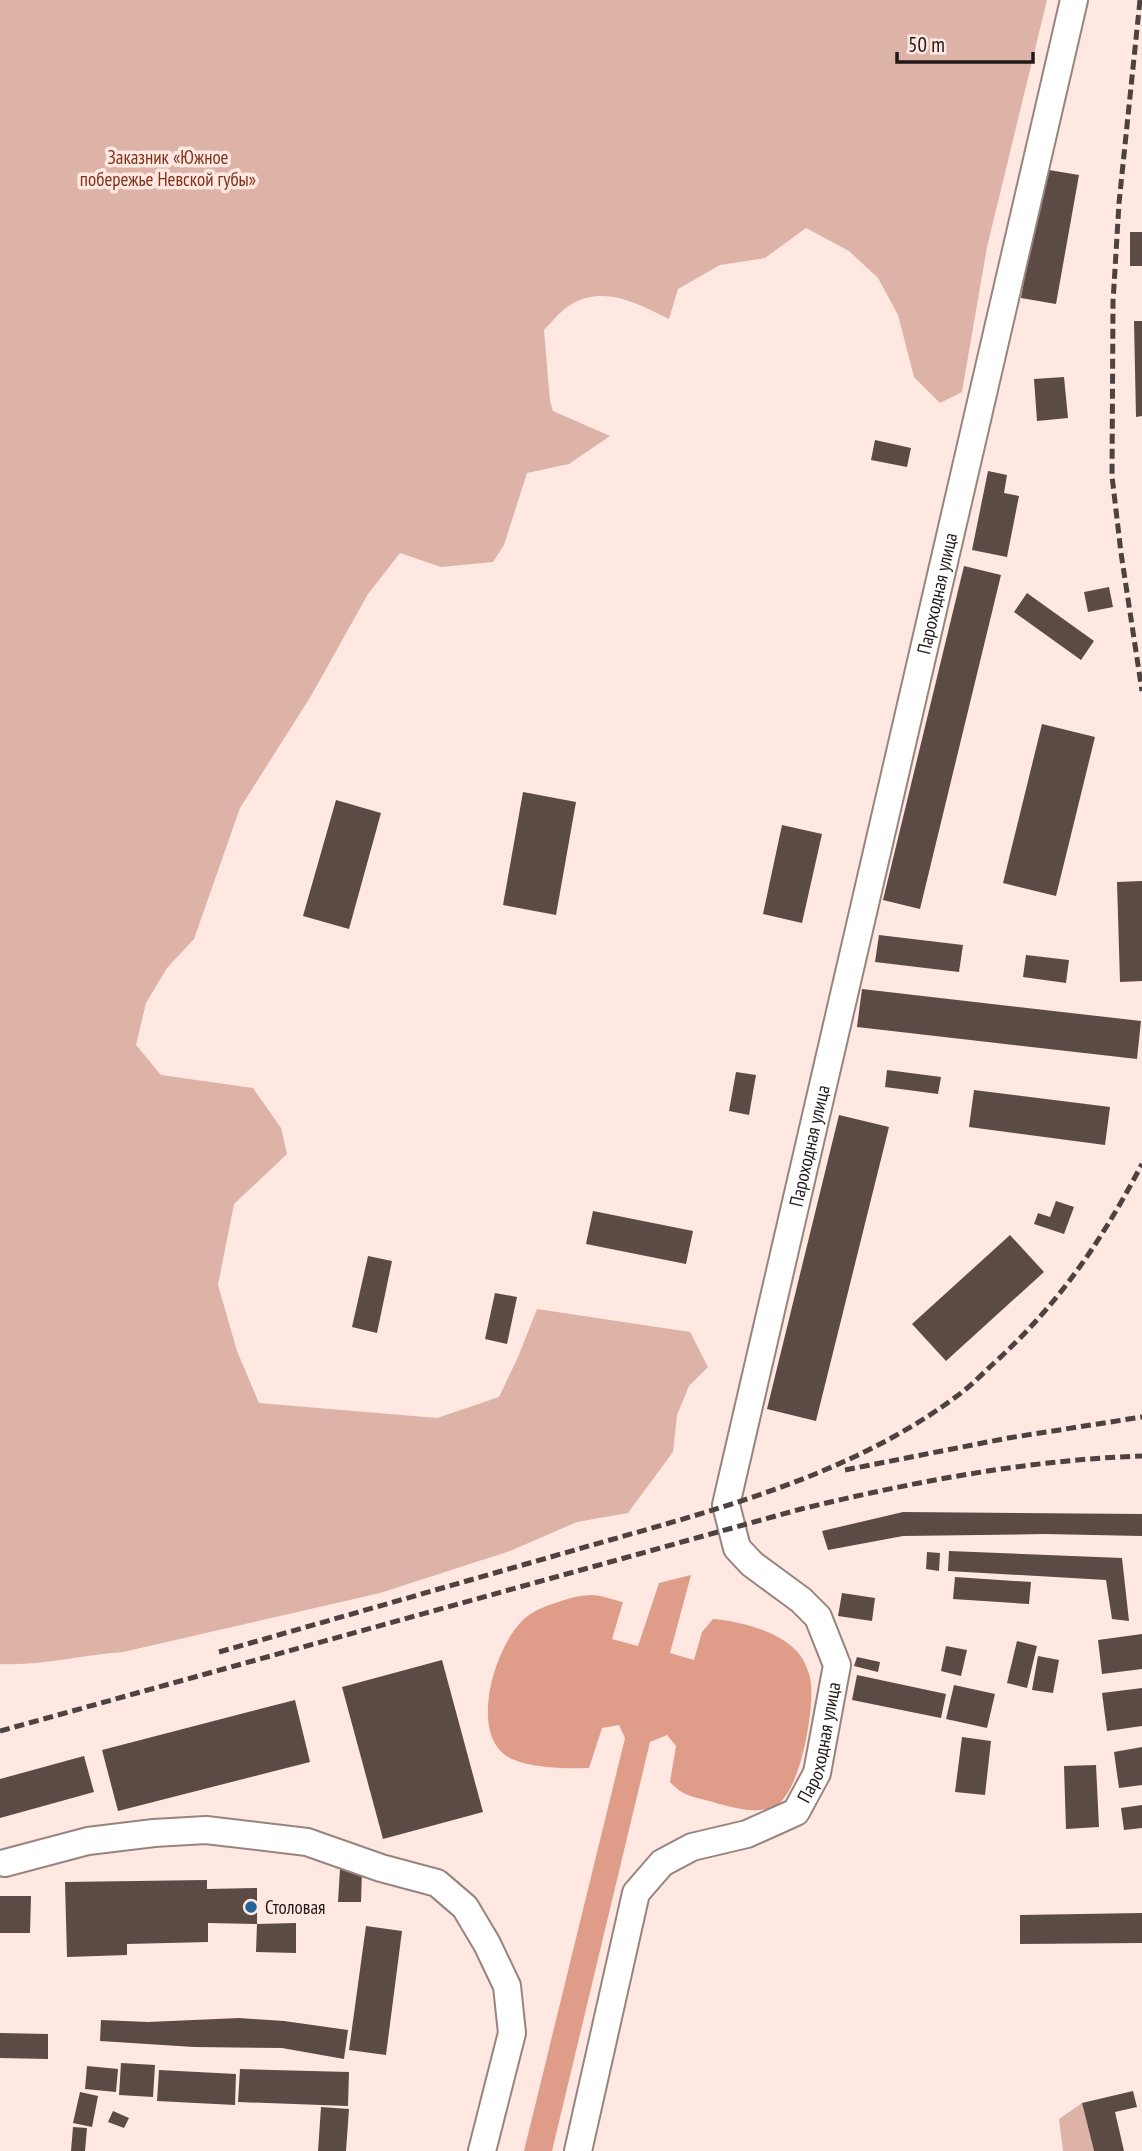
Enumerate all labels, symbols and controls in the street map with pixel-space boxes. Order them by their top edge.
scale bar [897,21,1034,65]
text: 50 m [908,31,945,58]
park label: Заказник «Южное побережье Невской губы» [80,145,256,191]
street label: Пароходная улица [911,530,962,656]
street label: Пароходная улица [783,1083,835,1209]
street label: Пароходная улица [791,1680,846,1807]
place label: Столовая [265,1895,325,1919]
marker: Столовая [243,1899,259,1915]

